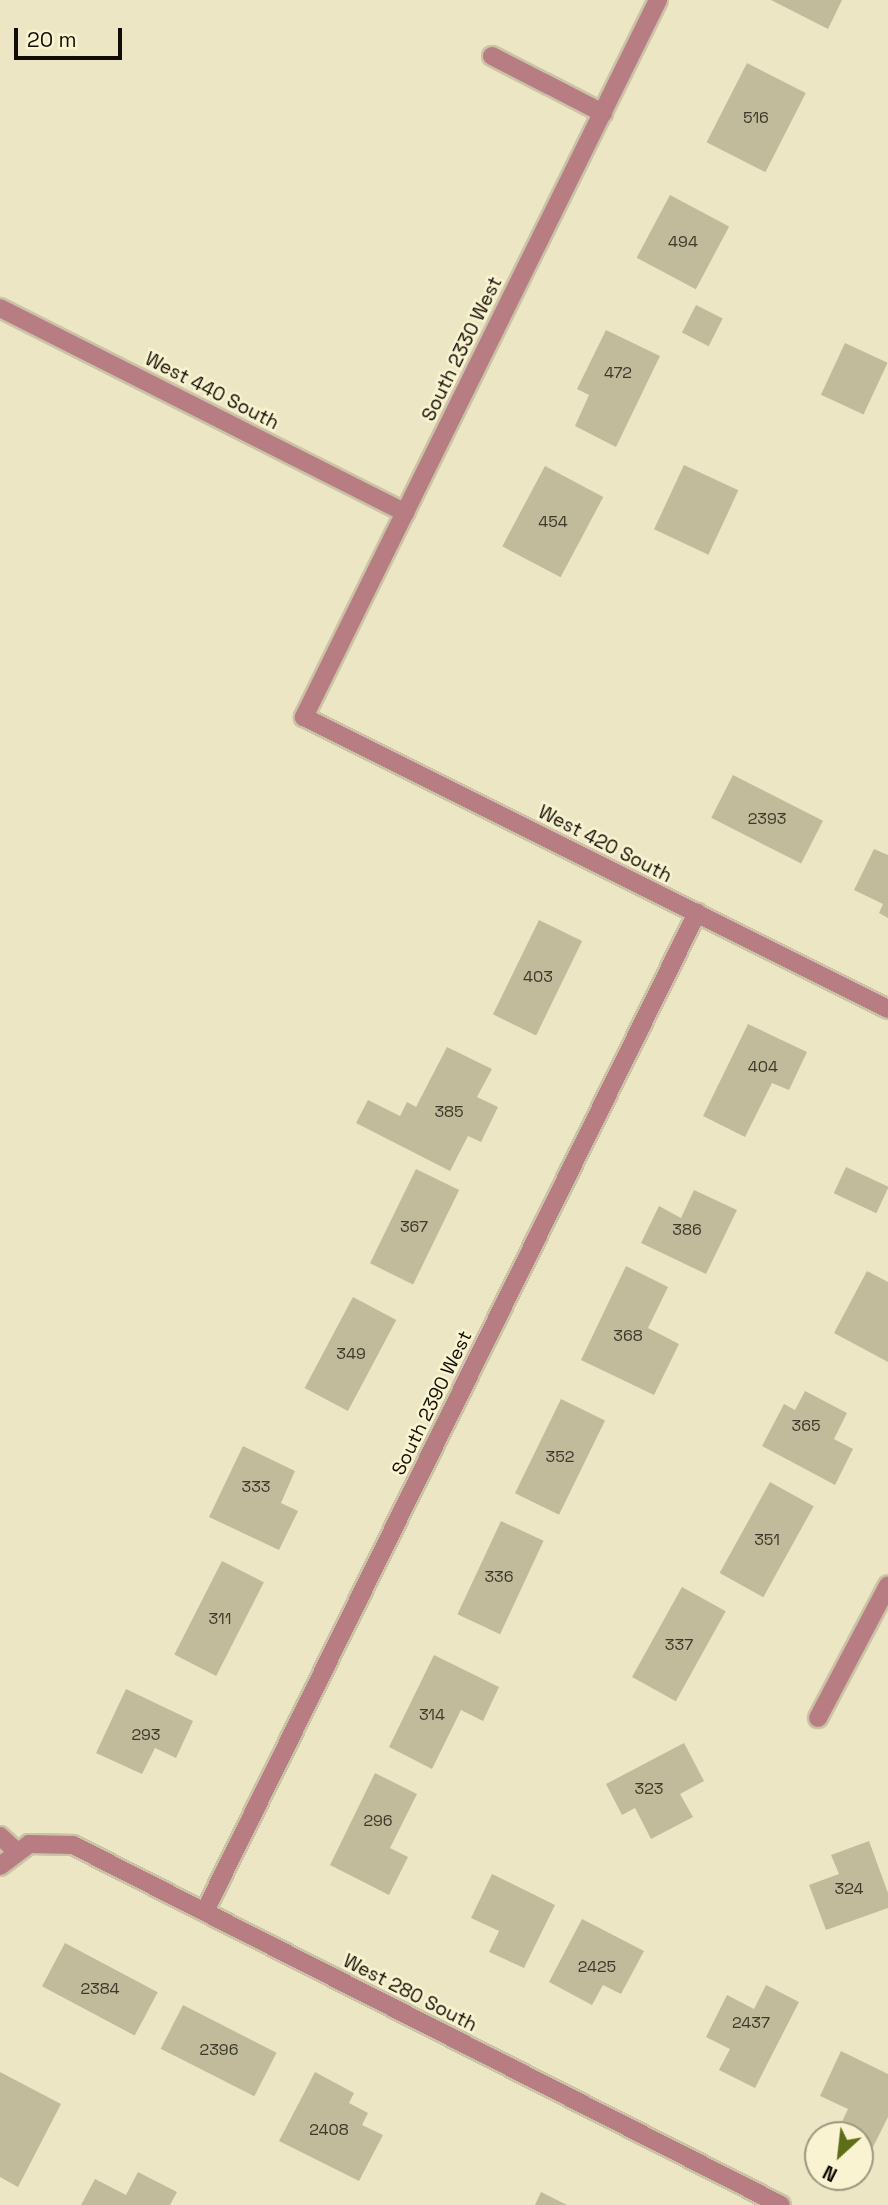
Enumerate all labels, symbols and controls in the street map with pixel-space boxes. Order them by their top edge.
scale bar [18,14,126,58]
text: 20 m [27,26,77,53]
house number: 516 [743,108,769,128]
house number: 494 [668,232,698,252]
street label: South 2330 West [417,273,507,425]
street label: West 440 South [141,347,283,435]
house number: 472 [604,363,632,383]
house number: 454 [538,512,568,532]
street label: West 420 South [534,801,676,887]
house number: 2393 [748,809,786,829]
house number: 403 [523,967,553,987]
house number: 404 [748,1057,778,1077]
house number: 385 [434,1102,464,1122]
house number: 367 [400,1217,428,1237]
house number: 386 [672,1220,702,1240]
house number: 368 [613,1326,643,1346]
street label: South 2390 West [387,1327,477,1479]
house number: 349 [336,1344,366,1364]
house number: 365 [791,1416,821,1436]
house number: 352 [546,1447,574,1467]
house number: 333 [242,1477,270,1497]
house number: 351 [754,1530,780,1550]
house number: 336 [484,1567,514,1587]
house number: 311 [209,1609,231,1629]
house number: 337 [665,1635,693,1655]
house number: 314 [419,1705,445,1725]
house number: 293 [131,1725,161,1745]
house number: 323 [635,1779,663,1799]
house number: 296 [363,1811,393,1831]
house number: 324 [835,1879,863,1899]
street label: West 280 South [339,1950,481,2036]
house number: 2425 [578,1957,616,1977]
house number: 2384 [80,1979,120,1999]
house number: 2437 [732,2013,770,2033]
house number: 2396 [200,2040,238,2060]
house number: 2408 [309,2120,349,2140]
north arrow [804,2121,874,2191]
text: N [819,2159,842,2187]

